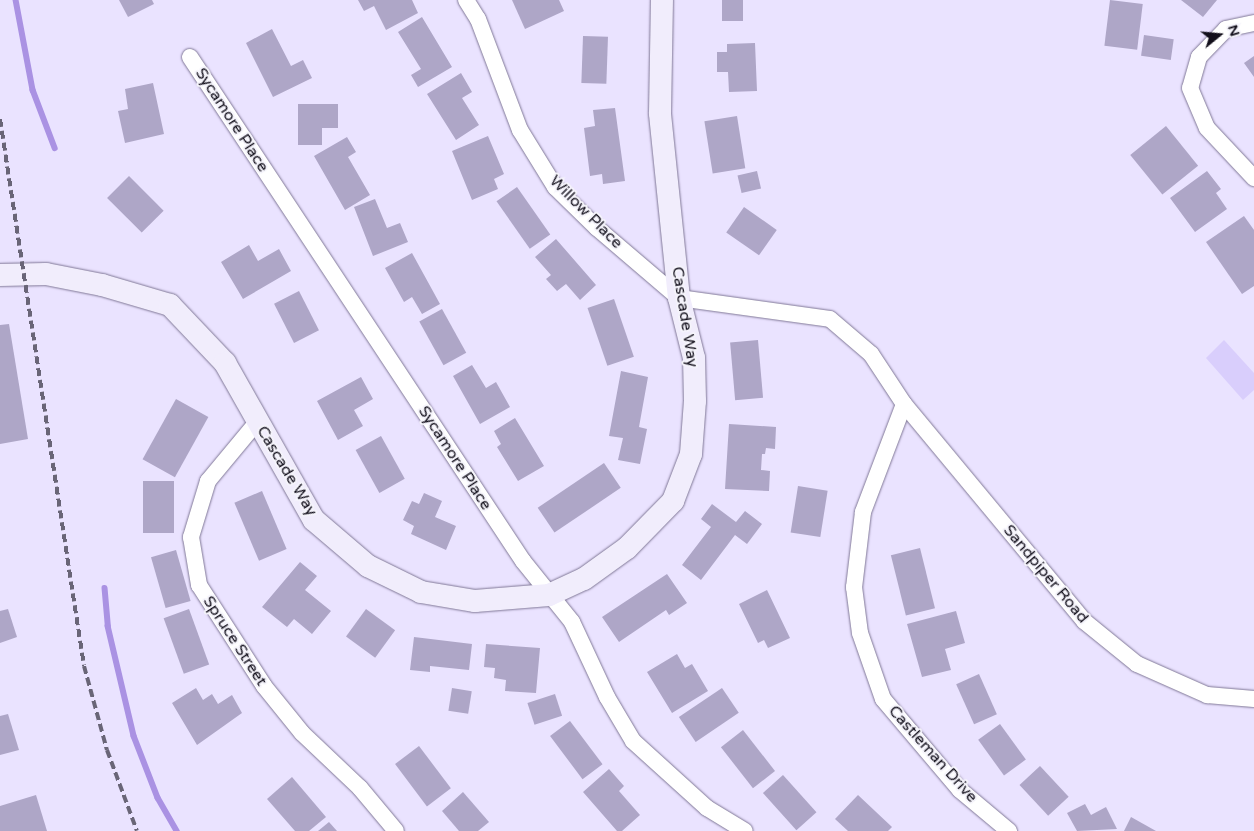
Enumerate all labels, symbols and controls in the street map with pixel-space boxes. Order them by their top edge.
north arrow [1194,10,1244,60]
text: N [1224,23,1244,38]
street label: Sycamore Place [191,64,273,176]
street label: Willow Place [545,171,627,253]
street label: Cascade Way [668,265,702,369]
street label: Sycamore Place [414,402,496,514]
street label: Cascade Way [253,423,321,519]
street label: Sandpiper Road [999,521,1093,627]
street label: Spruce Street [199,593,271,689]
street label: Castleman Drive [884,702,982,806]

